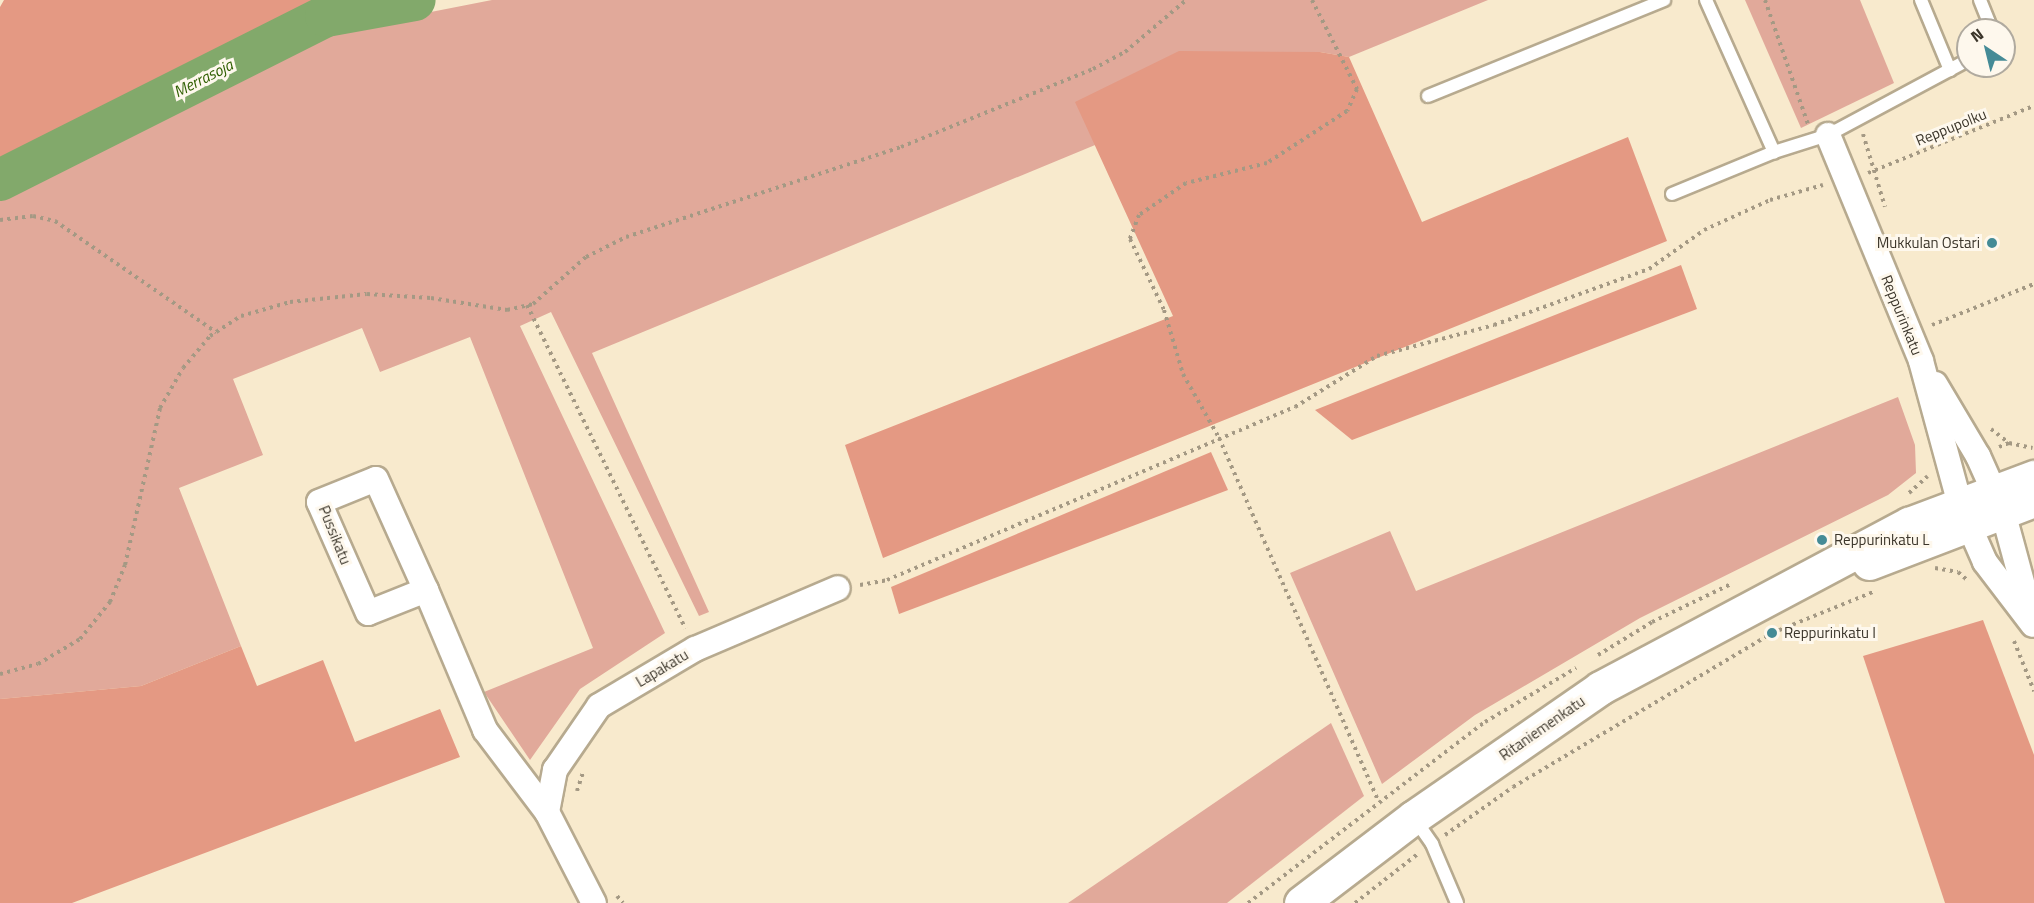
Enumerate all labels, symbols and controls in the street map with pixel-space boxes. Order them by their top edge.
north arrow [1956,18,2016,78]
text: N [1965,22,1988,48]
water label: Merrasoja [170,55,236,101]
street label: Reppupolku [1913,105,1989,149]
place label: Mukkulan Ostari [1877,234,1980,252]
marker: Mukkulan Ostari [1985,236,1999,250]
street label: Reppurinkatu [1878,272,1926,358]
street label: Pussikatu [315,503,355,567]
place label: Reppurinkatu L [1834,531,1929,549]
marker: Reppurinkatu L [1815,533,1829,547]
place label: Reppurinkatu I [1784,624,1876,642]
marker: Reppurinkatu I [1765,626,1779,640]
street label: Lapakatu [633,645,691,691]
street label: Ritaniemenkatu [1496,692,1588,764]

